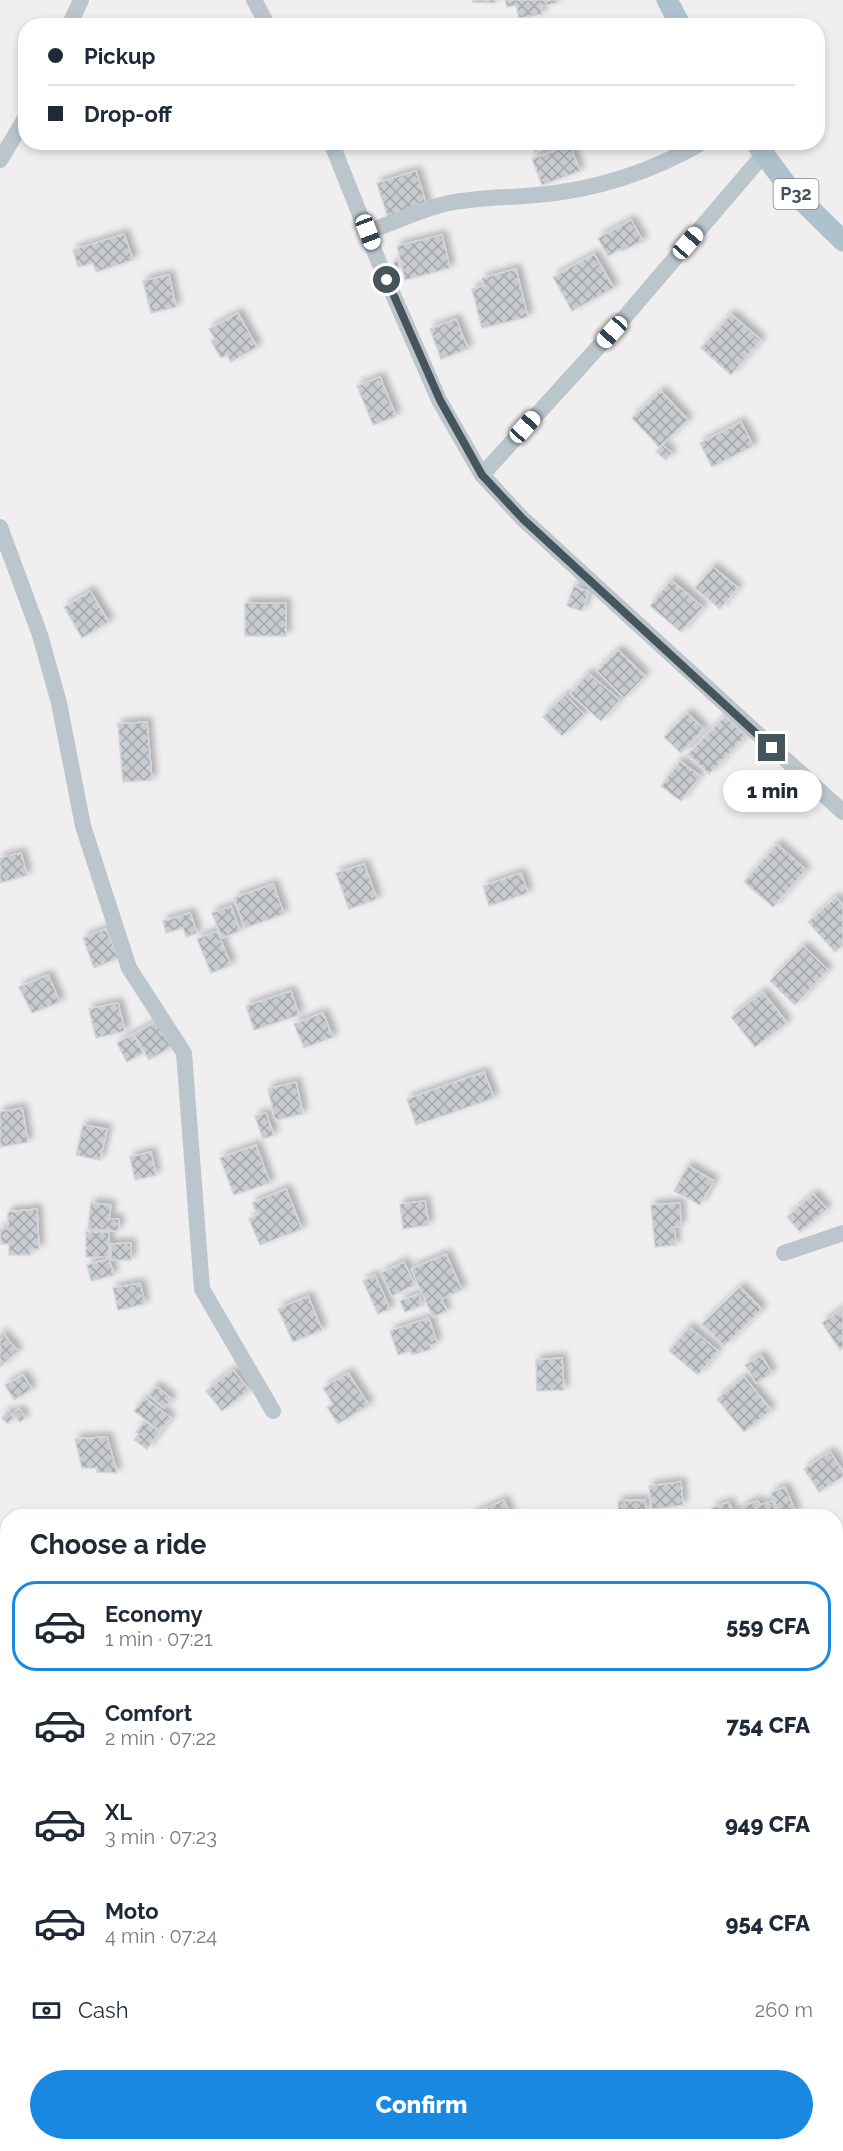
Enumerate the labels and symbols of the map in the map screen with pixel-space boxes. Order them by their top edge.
road number: P32 [774,179,818,209]
car [353,212,383,252]
car [669,224,707,262]
route start [373,266,400,293]
car [593,313,631,351]
car [506,408,544,446]
route end [758,734,785,761]
callout: 1 min [722,769,822,811]

